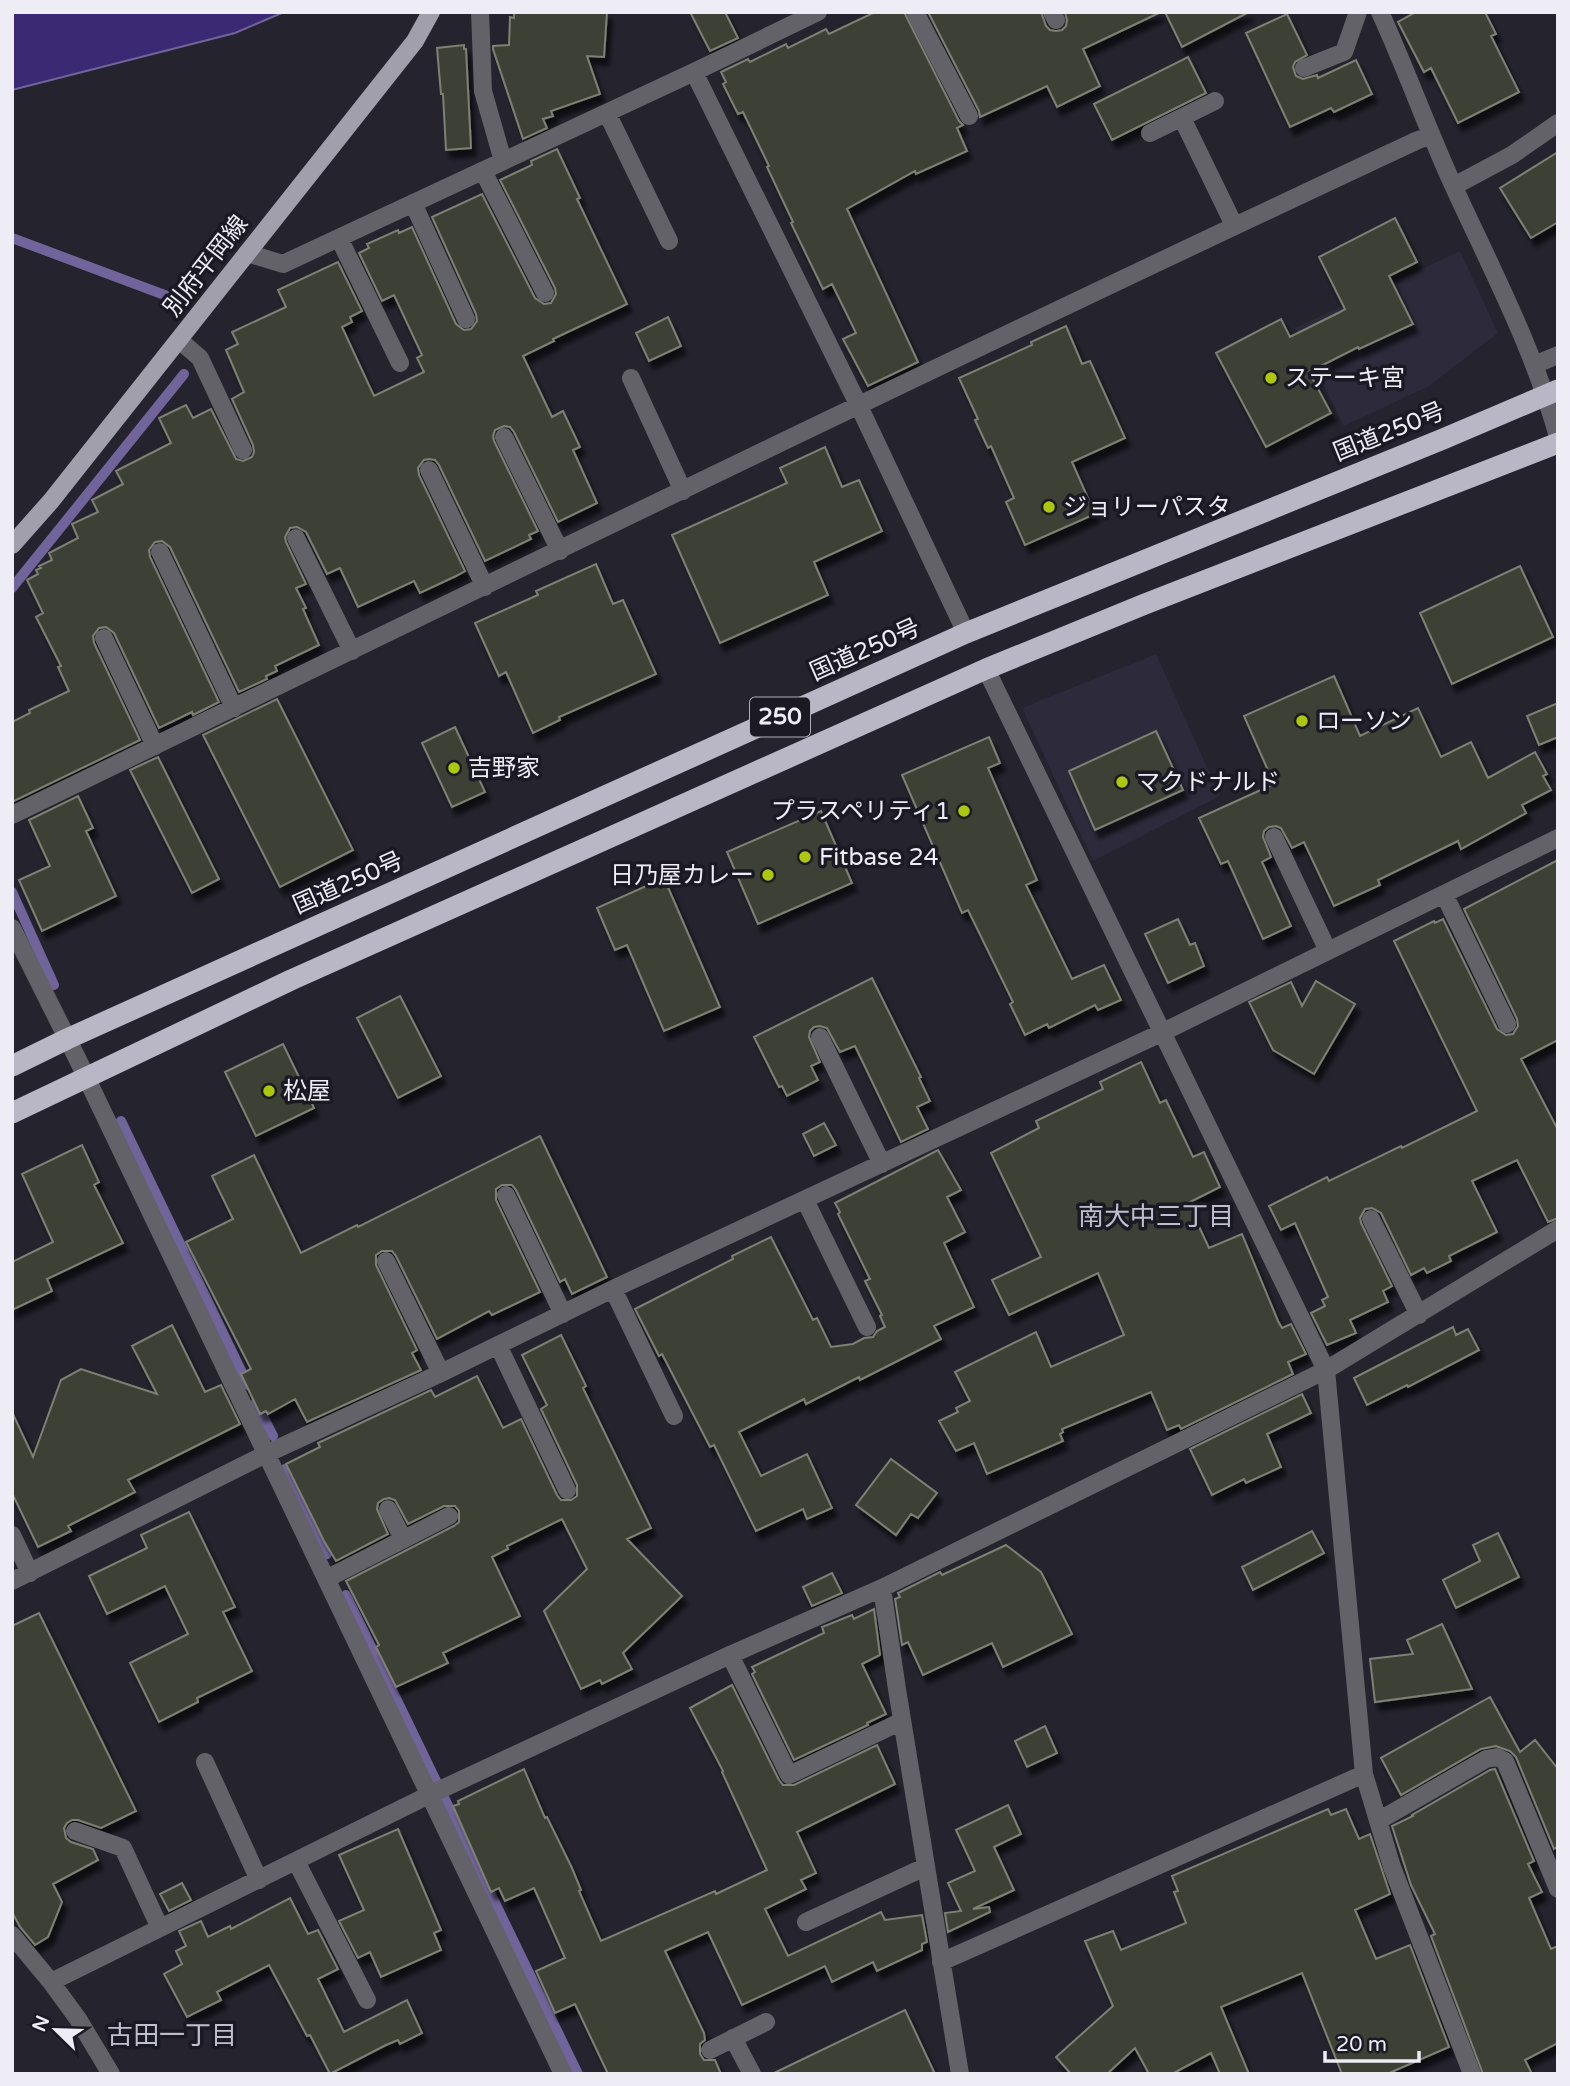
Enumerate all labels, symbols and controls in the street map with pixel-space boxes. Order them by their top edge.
street label: 別府平岡線 [158,210,254,322]
place label: ステーキ宮 [1285,364,1405,393]
marker: ステーキ宮 [1263,370,1279,386]
street label: 国道250号 [1329,397,1449,467]
place label: ジョリーパスタ [1063,493,1231,522]
marker: ジョリーパスタ [1041,499,1057,515]
street label: 国道250号 [806,613,924,687]
road number: 250 [750,698,810,736]
place label: ローソン [1316,707,1412,736]
marker: ローソン [1294,713,1310,729]
place label: 吉野家 [468,754,540,783]
marker: 吉野家 [446,760,462,776]
place label: マクドナルド [1136,768,1280,797]
marker: マクドナルド [1114,774,1130,790]
place label: プラスペリティ1 [771,797,950,826]
marker: プラスペリティ1 [956,803,972,819]
place label: Fitbase 24 [819,843,939,872]
street label: 国道250号 [289,846,407,920]
marker: Fitbase 24 [797,849,813,865]
place label: 日乃屋カレー [610,861,754,890]
marker: 日乃屋カレー [760,867,776,883]
place label: 松屋 [283,1077,331,1106]
marker: 松屋 [261,1083,277,1099]
district label: 南大中三丁目 [1078,1201,1234,1232]
north arrow [21,1995,91,2065]
text: N [28,2012,54,2035]
district label: 古田一丁目 [107,2020,237,2051]
scale bar [1325,2020,1420,2064]
text: 20 m [1336,2032,1387,2057]

